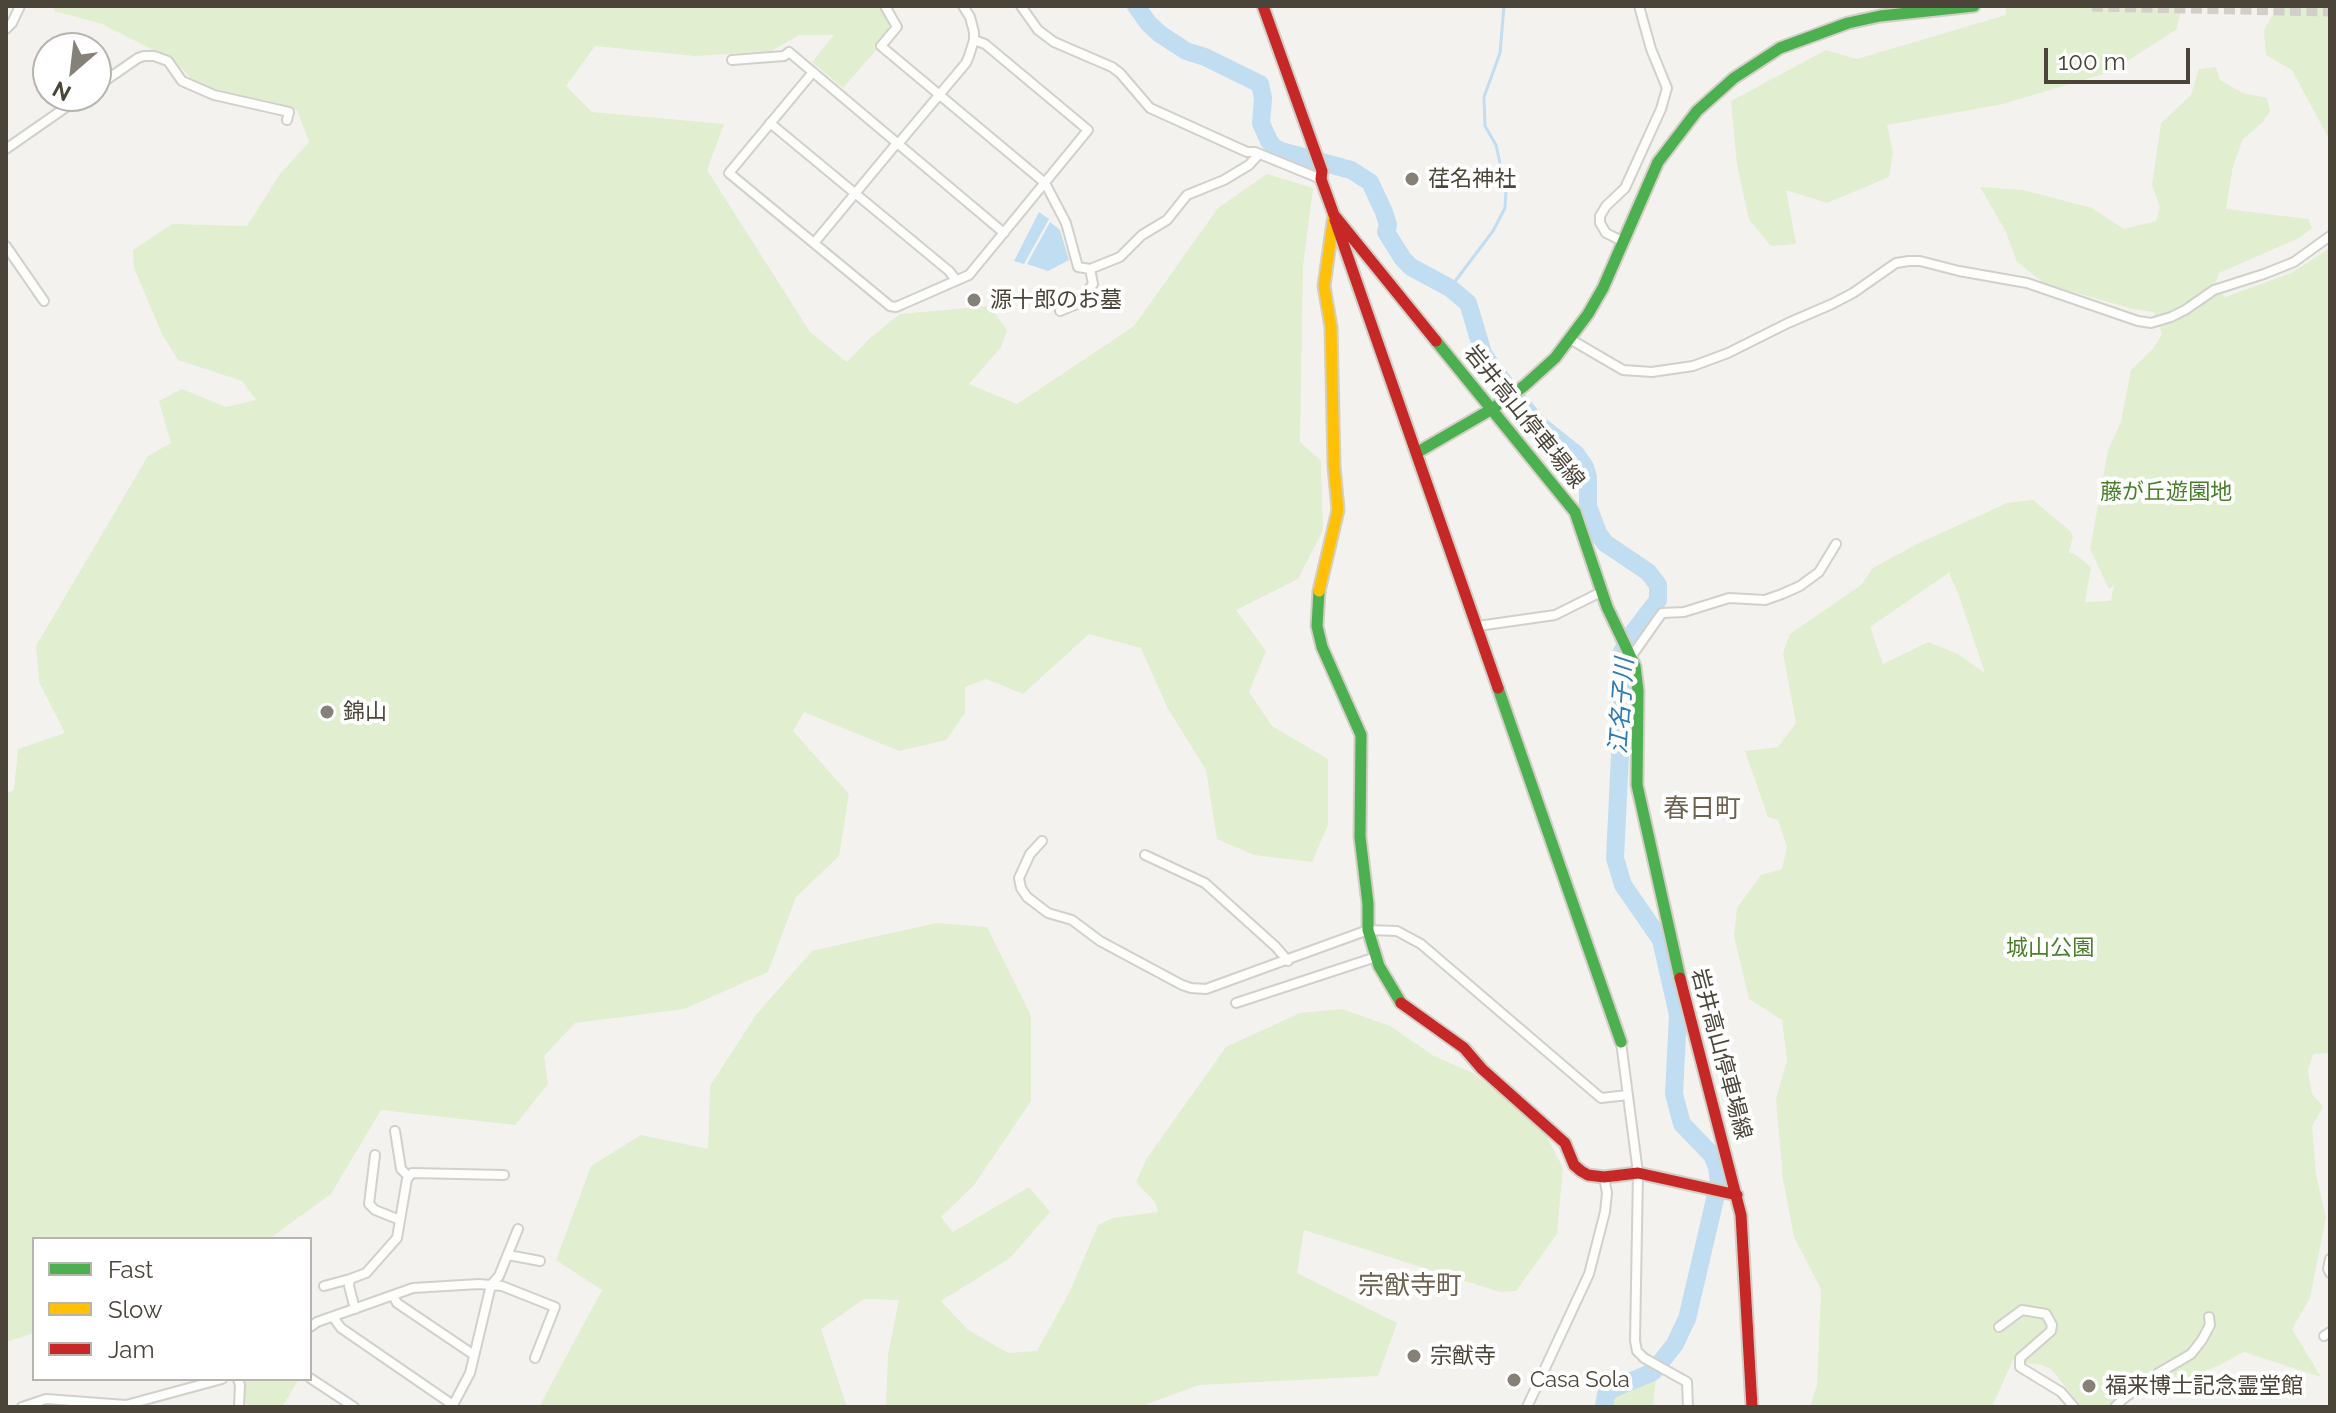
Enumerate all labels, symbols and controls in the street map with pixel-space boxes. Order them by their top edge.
north arrow [32,32,112,112]
scale bar [2048,32,2194,82]
text: 100 m [2058,47,2126,76]
text: N [48,76,75,107]
place label: 荏名神社 [1428,166,1516,192]
marker: 荏名神社 [1403,170,1421,188]
place label: 源十郎のお墓 [990,287,1122,313]
marker: 源十郎のお墓 [965,291,983,309]
street label: 岩井高山停車場線 [1458,340,1590,494]
park label: 藤が丘遊園地 [2100,479,2232,505]
water label: 江名子川 [1604,657,1640,755]
place label: 錦山 [343,699,387,725]
marker: 錦山 [318,703,336,721]
district label: 春日町 [1663,793,1741,825]
park label: 城山公園 [2006,935,2094,961]
street label: 岩井高山停車場線 [1685,966,1757,1142]
legend [32,1237,312,1381]
text: Fast [108,1255,153,1284]
district label: 宗猷寺町 [1358,1270,1462,1302]
text: Slow [108,1295,162,1324]
text: Jam [108,1335,154,1364]
place label: 宗猷寺 [1430,1343,1496,1369]
marker: 宗猷寺 [1405,1347,1423,1365]
place label: Casa Sola [1530,1367,1630,1393]
marker: Casa Sola [1505,1371,1523,1389]
place label: 福来博士記念霊堂館 [2105,1373,2303,1399]
marker: 福来博士記念霊堂館 [2080,1377,2098,1395]

